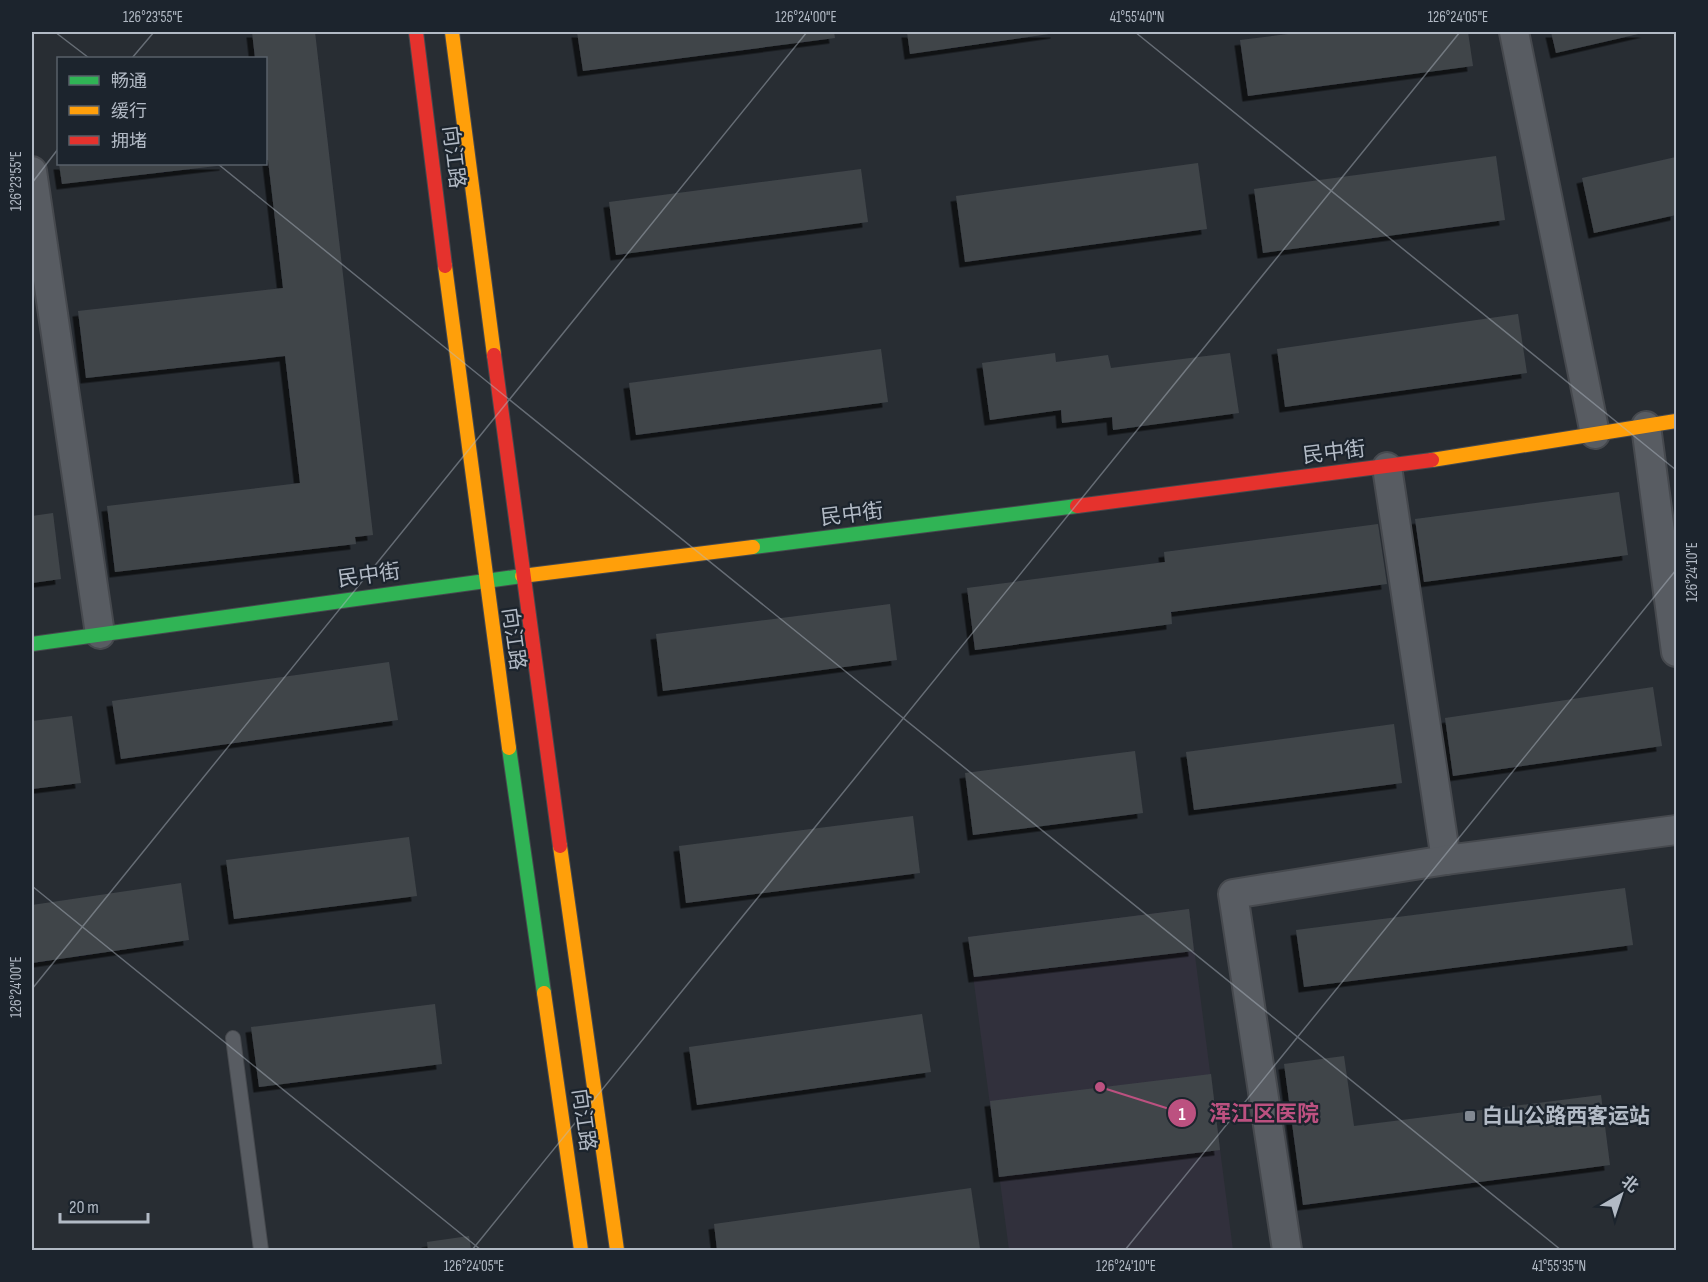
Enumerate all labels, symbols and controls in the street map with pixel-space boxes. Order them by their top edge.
text: 126°23'55"E [123,8,183,27]
text: 126°24'00"E [775,8,837,27]
text: 41°55'40"N [1110,8,1164,27]
text: 126°24'05"E [1428,8,1488,27]
legend [57,57,267,165]
text: 畅通 [111,71,147,92]
text: 缓行 [111,101,147,122]
street label: 向江路 [437,124,470,190]
text: 拥堵 [111,131,147,152]
text: 126°23'55"E [7,151,26,211]
street label: 民中街 [1301,436,1367,469]
street label: 民中街 [819,498,885,531]
text: 126°24'10"E [1683,542,1702,602]
street label: 民中街 [336,559,402,592]
street label: 向江路 [497,606,530,672]
text: 126°24'00"E [7,956,26,1018]
street label: 向江路 [567,1087,600,1153]
callout: 浑江区医院 [1167,1093,1331,1133]
text: 浑江区医院 [1209,1101,1319,1128]
text: 1 [1178,1104,1186,1125]
place label: 白山公路西客运站 [1482,1104,1650,1129]
marker: 白山公路西客运站 [1463,1109,1477,1123]
north arrow [1591,1165,1651,1225]
text: 北 [1617,1172,1642,1197]
scale bar [60,1186,148,1224]
text: 20 m [69,1197,99,1218]
text: 126°24'05"E [444,1257,504,1276]
text: 126°24'10"E [1096,1257,1156,1276]
text: 41°55'35"N [1532,1257,1586,1276]

